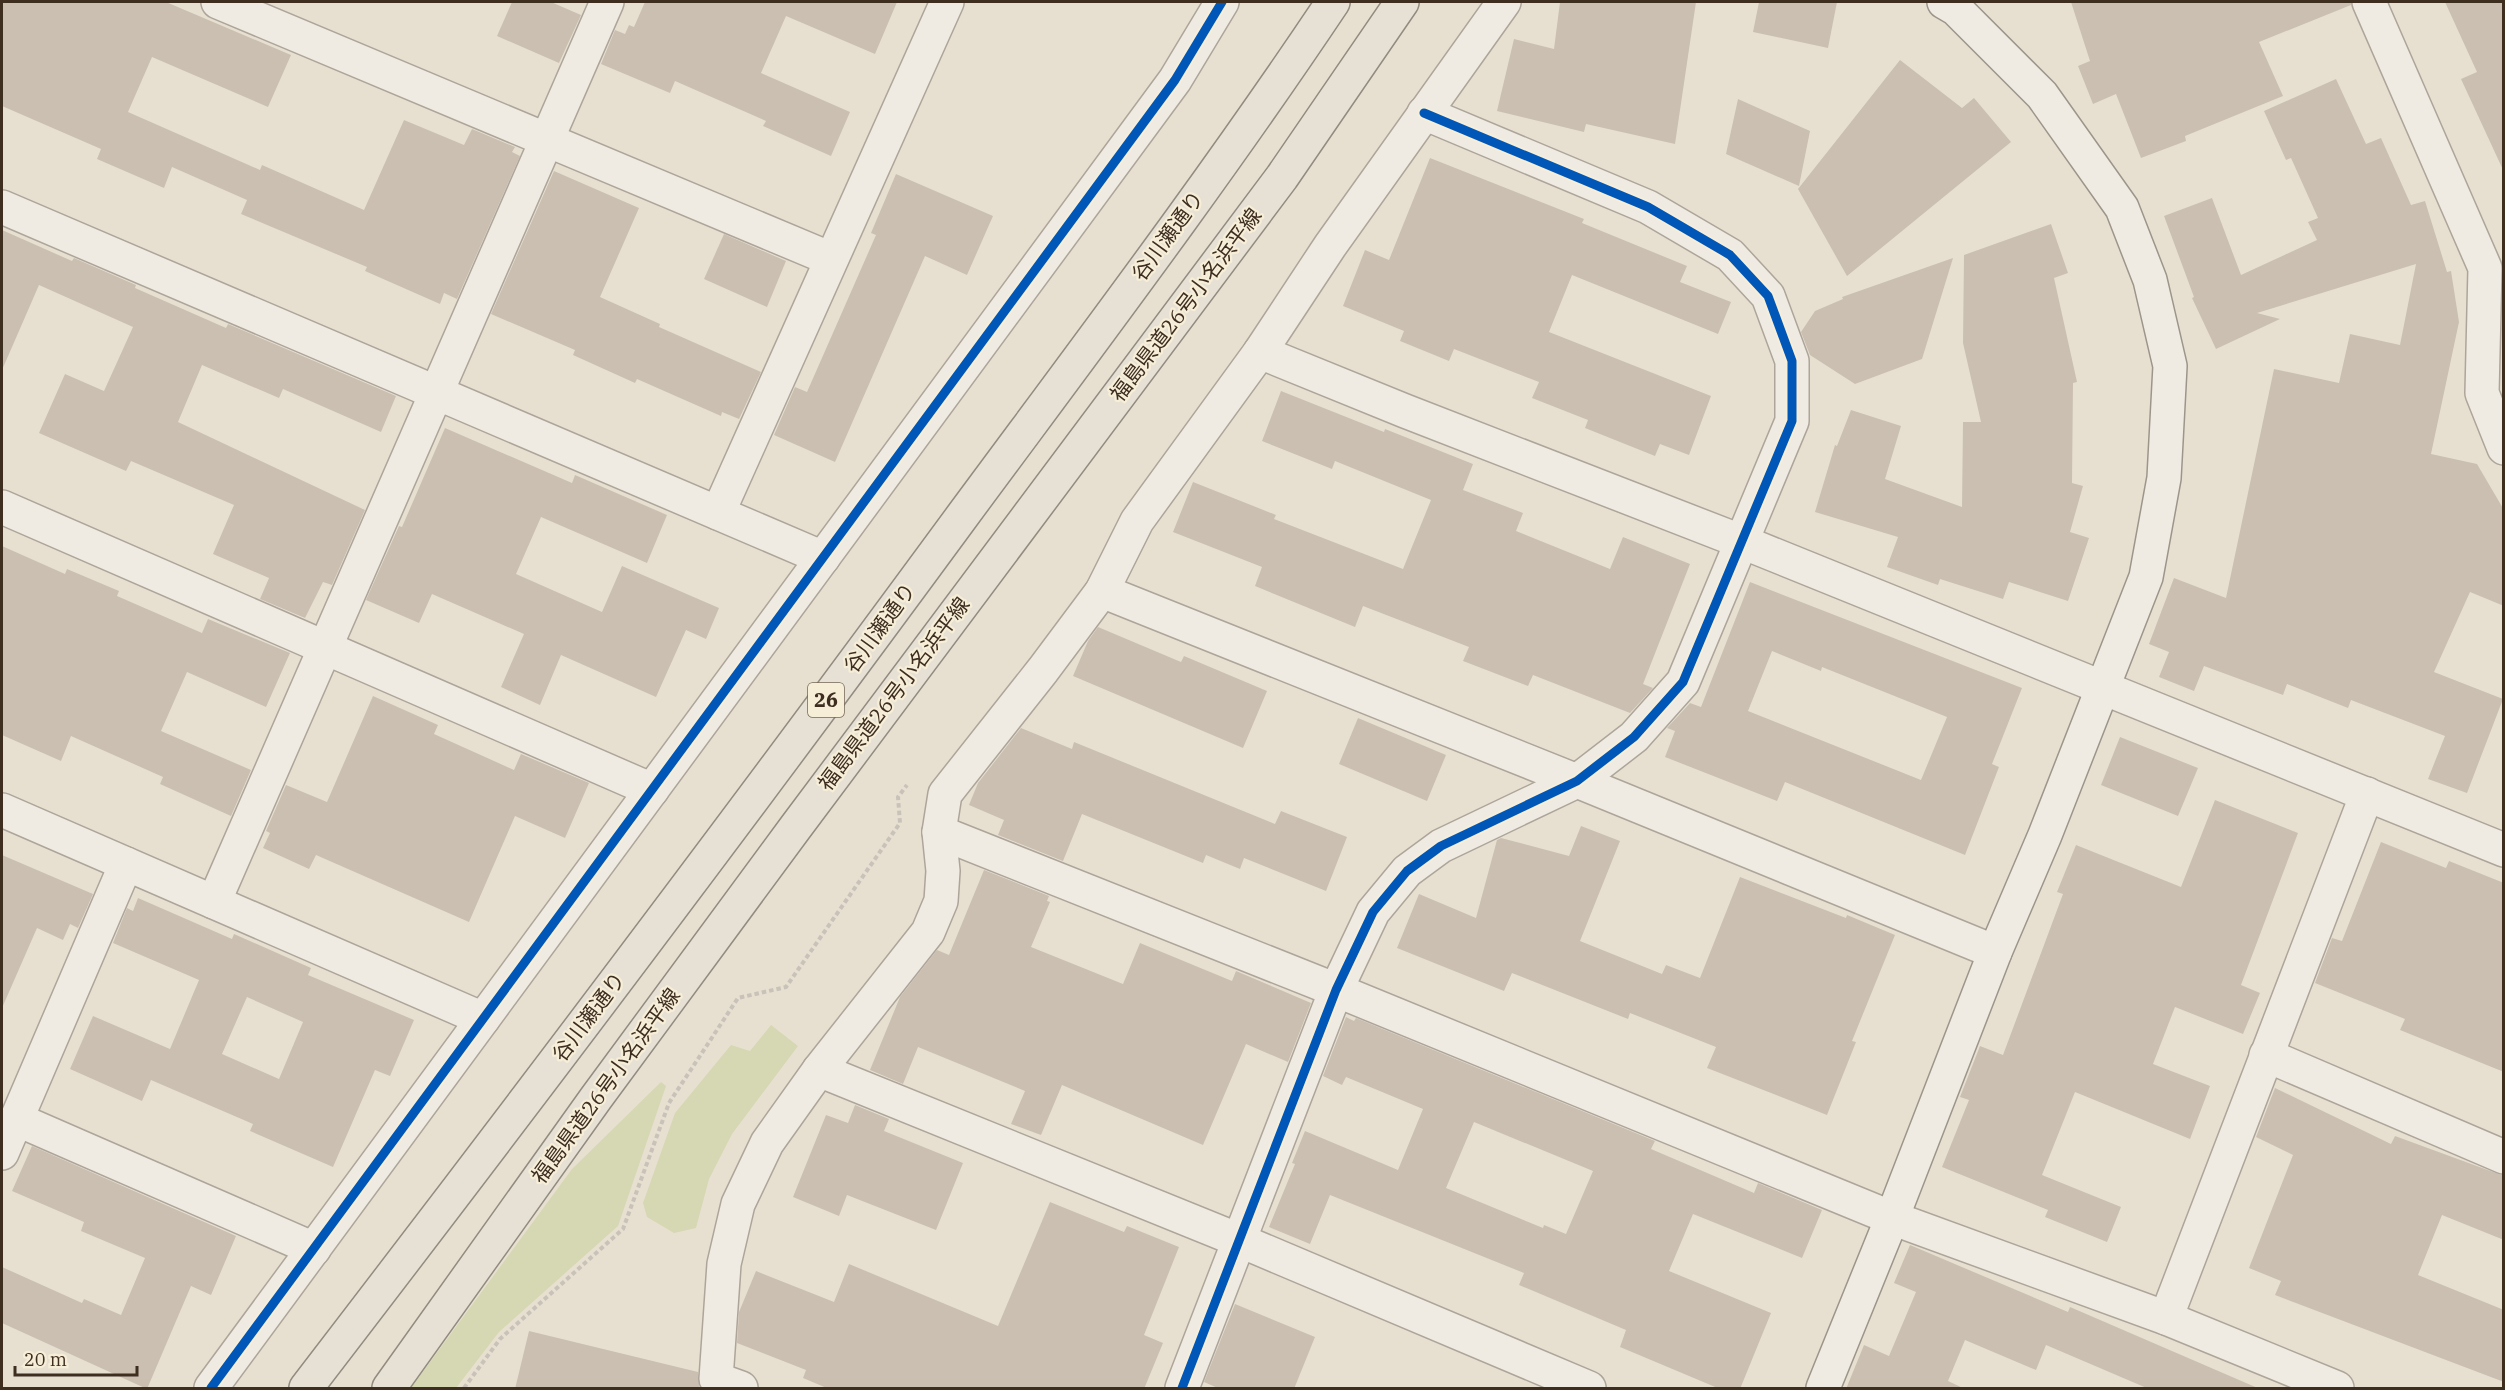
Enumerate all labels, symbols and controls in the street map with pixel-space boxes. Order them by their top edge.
street label: 谷川瀬通り [1125,185,1209,286]
street label: 福島県道26号小名浜平線 [1103,202,1267,407]
street label: 谷川瀬通り [837,577,921,678]
street label: 福島県道26号小名浜平線 [813,592,975,796]
road number: 26 [808,683,844,717]
street label: 谷川瀬通り [545,966,631,1067]
street label: 福島県道26号小名浜平線 [525,982,686,1189]
scale bar [15,1339,136,1377]
text: 20 m [24,1348,67,1371]

